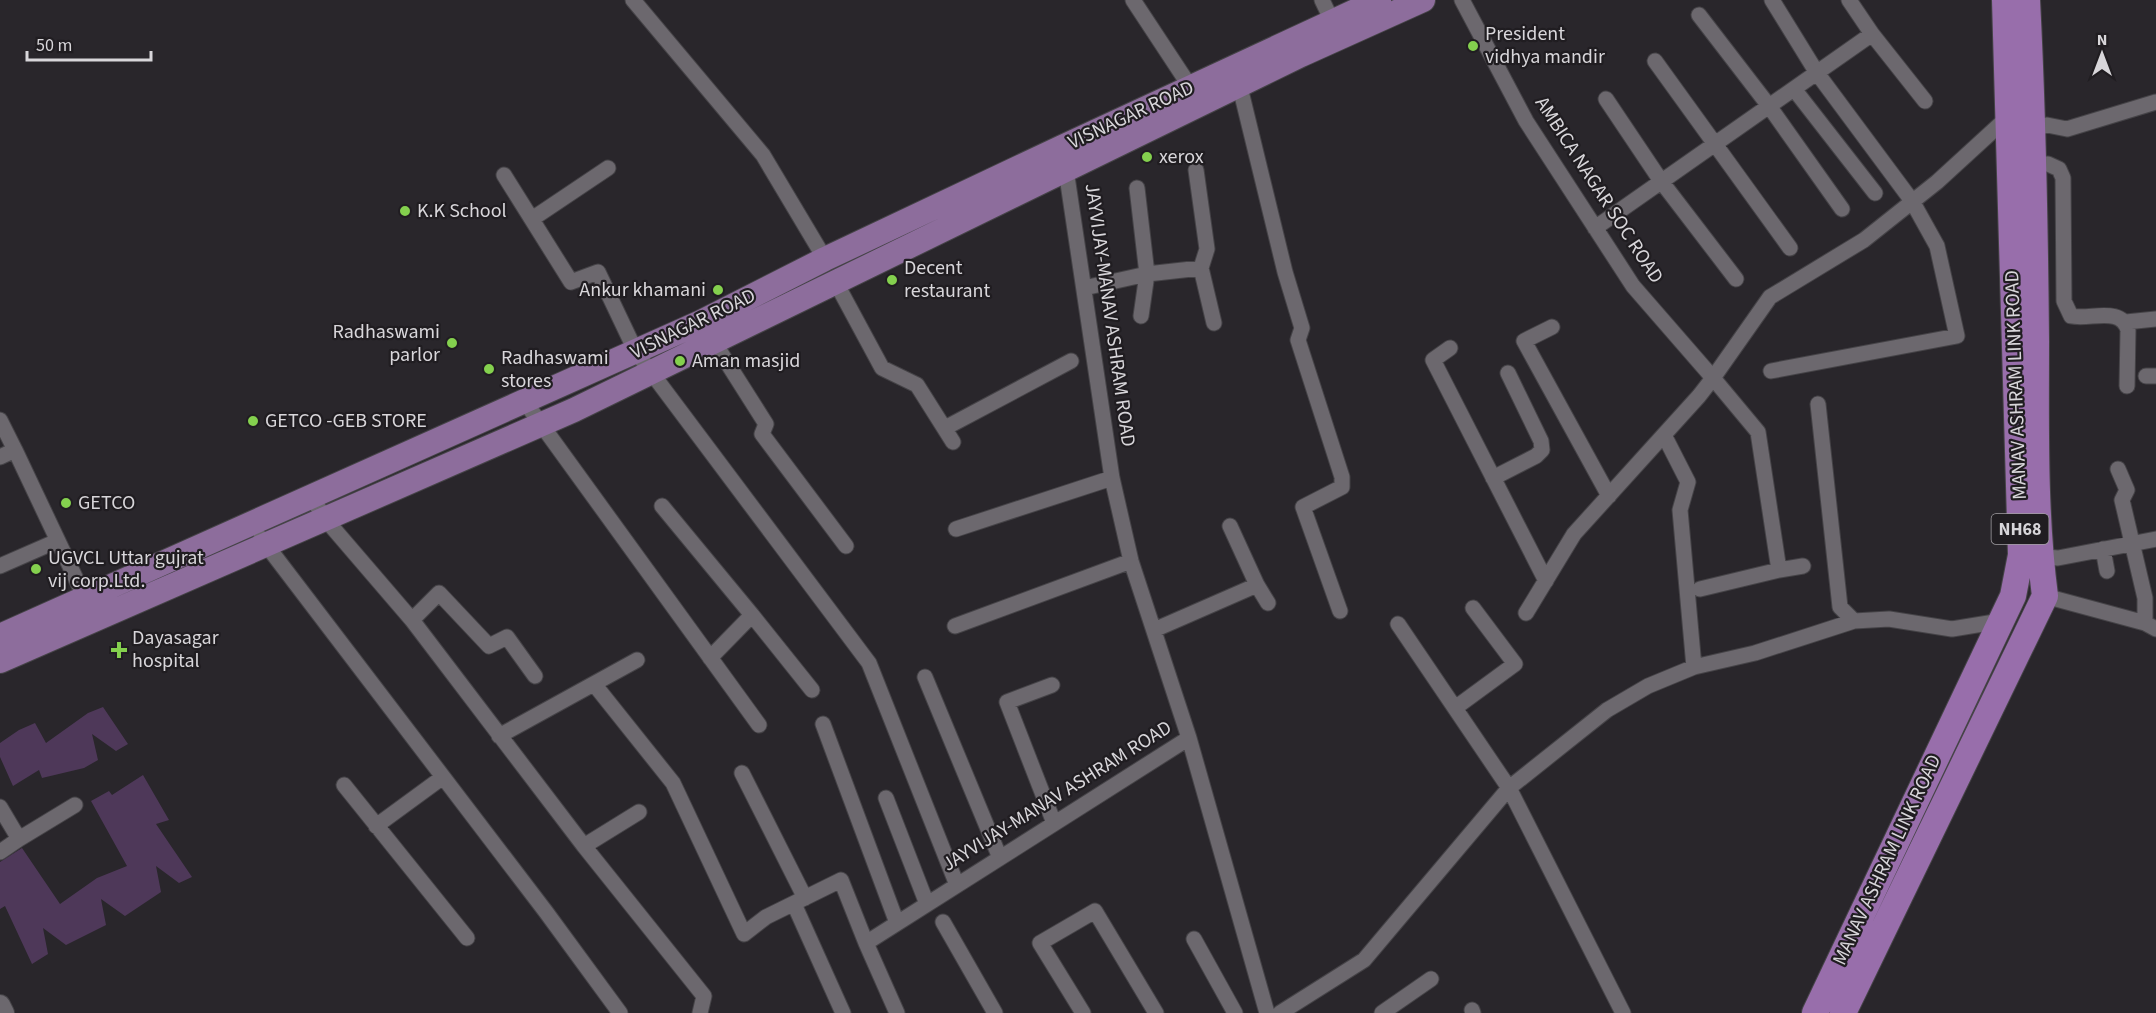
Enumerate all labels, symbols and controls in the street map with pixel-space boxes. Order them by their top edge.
place label: President vidhya mandir [1485,20,1605,71]
scale bar [27,24,152,62]
north arrow [2072,24,2132,84]
text: N [2097,29,2107,51]
text: 50 m [36,33,72,58]
marker: President vidhya mandir [1466,39,1480,53]
street label: VISNAGAR ROAD [1063,74,1199,156]
street label: AMBICA NAGAR SOC ROAD [1528,91,1670,289]
place label: xerox [1159,143,1204,171]
marker: xerox [1140,150,1154,164]
street label: JAYVIJAY-MANAV ASHRAM ROAD [1078,181,1142,449]
place label: K.K School [417,197,507,225]
marker: K.K School [398,204,412,218]
place label: Decent restaurant [904,254,990,305]
street label: MANAV ASHRAM LINK ROAD [1998,270,2034,500]
marker: Decent restaurant [885,273,899,287]
place label: Ankur khamani [579,276,706,304]
street label: VISNAGAR ROAD [626,282,760,366]
marker: Ankur khamani [711,283,725,297]
place label: Radhaswami parlor [332,318,440,369]
marker: Radhaswami parlor [445,336,459,350]
place label: Radhaswami stores [501,344,609,395]
place label: Aman masjid [692,347,800,375]
marker: Aman masjid [673,354,687,368]
marker: Radhaswami stores [482,362,496,376]
place label: GETCO -GEB STORE [265,407,427,435]
marker: GETCO -GEB STORE [246,414,260,428]
place label: GETCO [78,489,135,517]
marker: GETCO [59,496,73,510]
road number: NH68 [1992,514,2048,544]
place label: UGVCL Uttar gujrat vij corp.Ltd. [48,544,204,595]
marker: UGVCL Uttar gujrat vij corp.Ltd. [29,562,43,576]
place label: Dayasagar hospital [132,624,219,675]
marker: Dayasagar hospital [110,641,128,659]
street label: JAYVIJAY-MANAV ASHRAM ROAD [937,714,1177,878]
street label: MANAV ASHRAM LINK ROAD [1826,750,1948,970]

